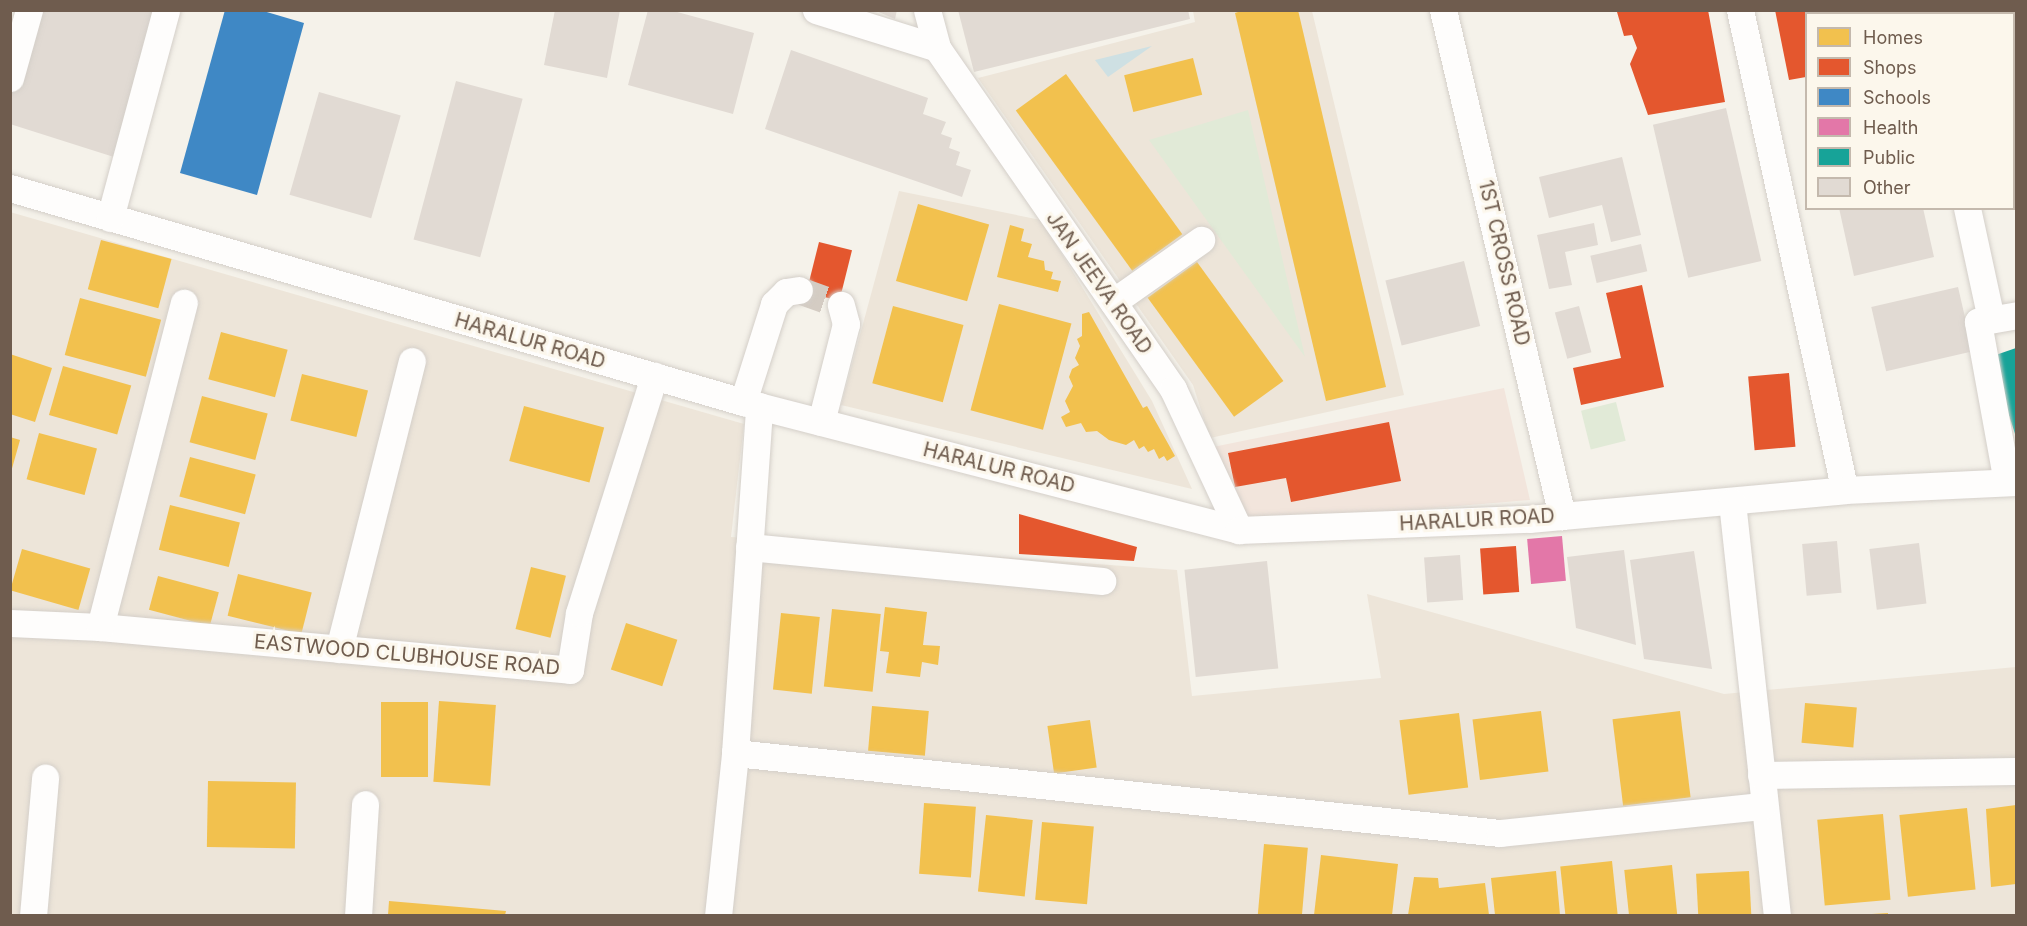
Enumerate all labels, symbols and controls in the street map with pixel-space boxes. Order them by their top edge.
legend [1805,12,2015,210]
text: Homes [1863,27,1923,48]
text: Shops [1863,57,1917,78]
text: Schools [1863,87,1931,108]
text: Health [1863,117,1918,138]
text: Public [1863,147,1915,168]
text: Other [1863,177,1911,198]
street label: 1ST CROSS ROAD [1473,178,1535,348]
street label: JAN JEEVA ROAD [1041,207,1157,359]
street label: HARALUR ROAD [452,308,608,374]
street label: HARALUR ROAD [921,438,1077,498]
street label: HARALUR ROAD [1399,504,1555,536]
street label: EASTWOOD CLUBHOUSE ROAD [253,630,561,680]

